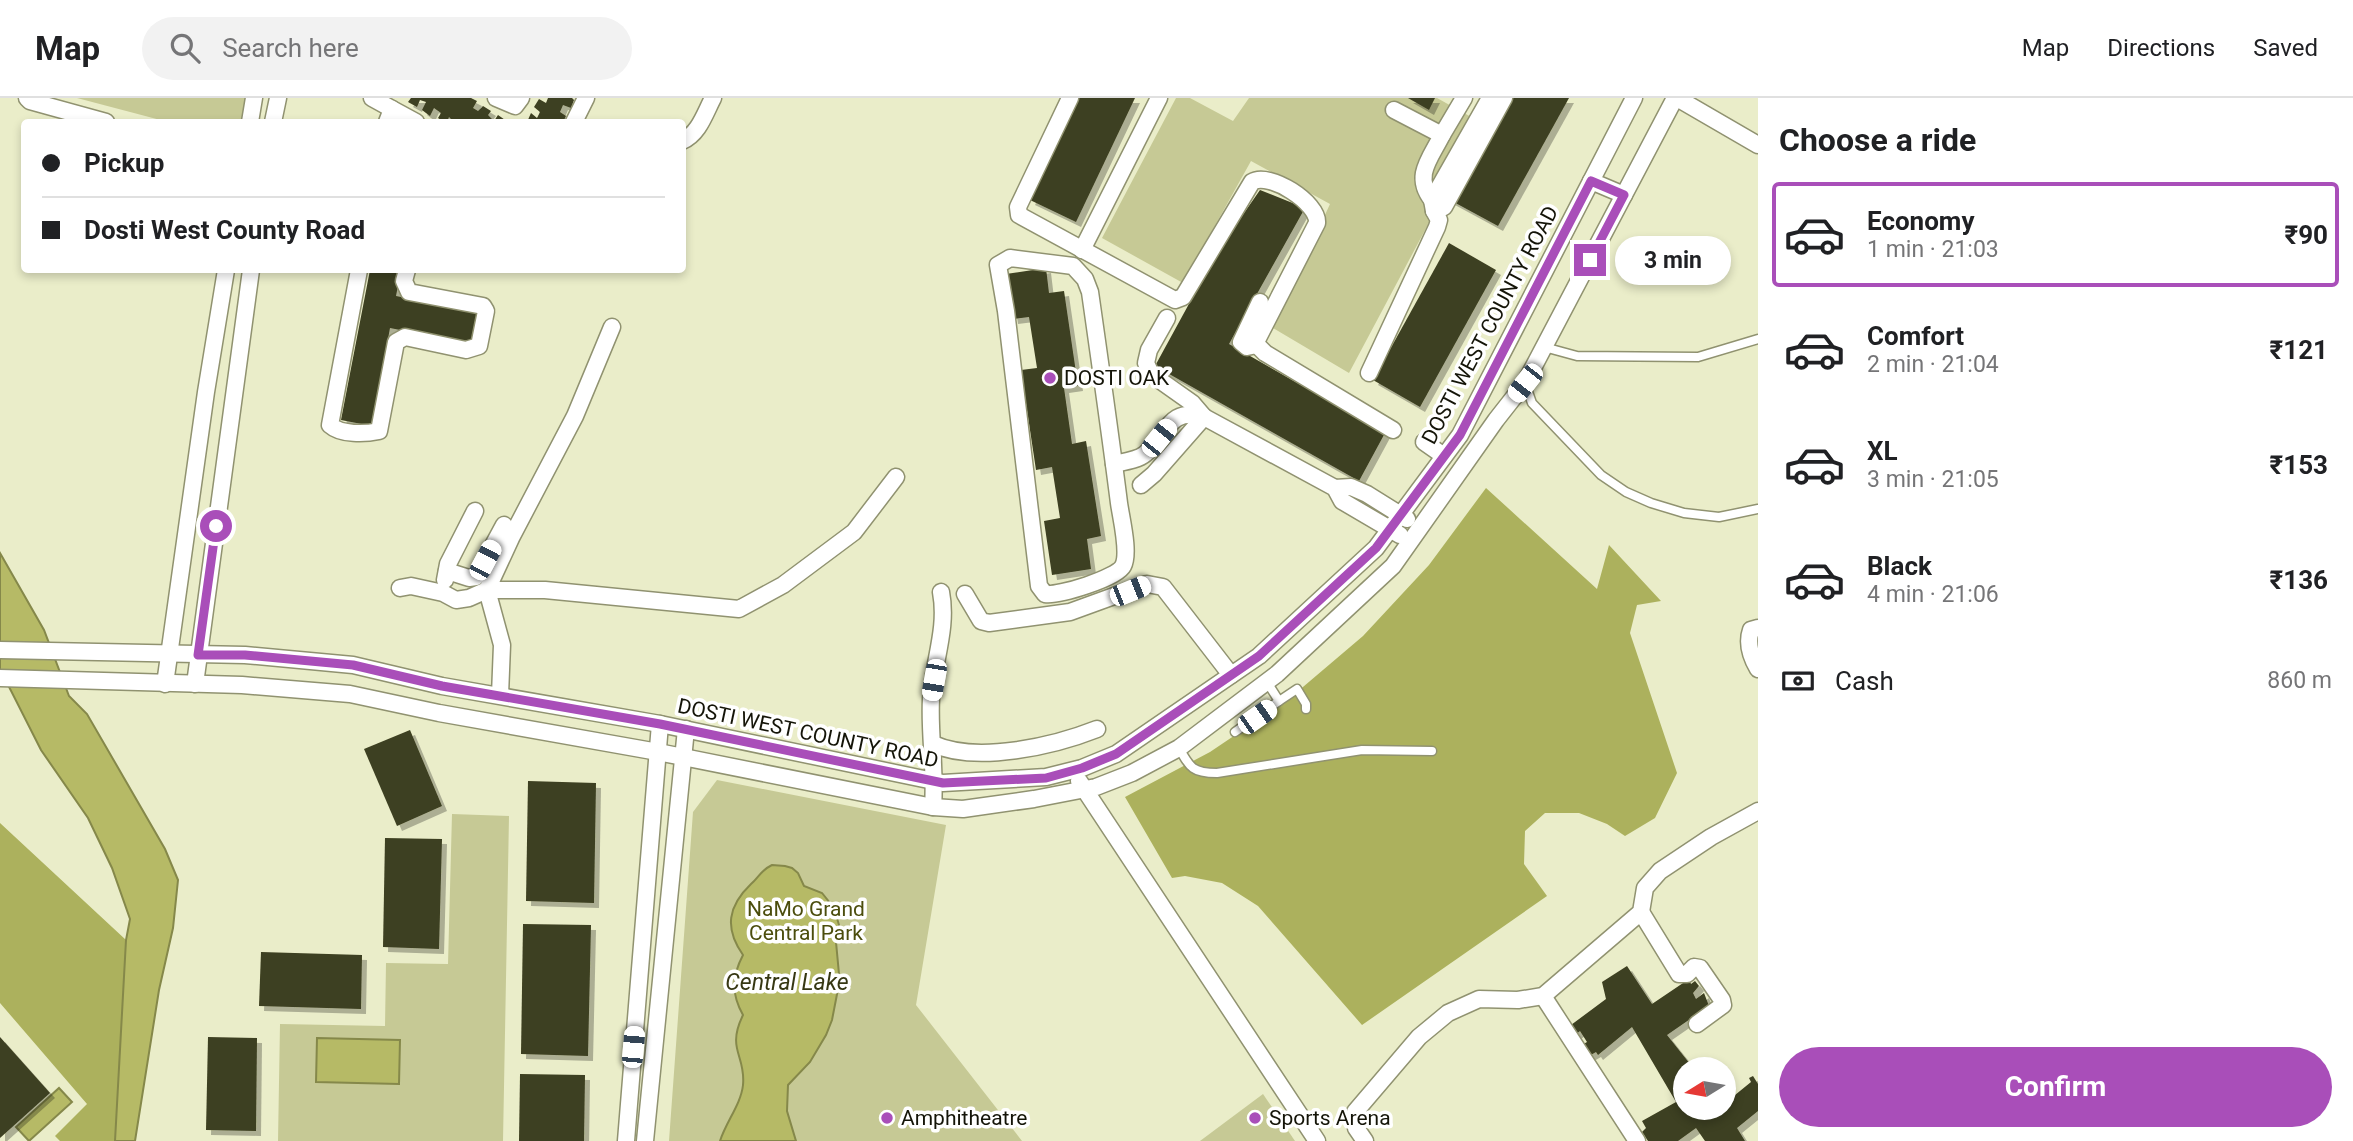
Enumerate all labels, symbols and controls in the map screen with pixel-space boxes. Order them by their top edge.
search box [142,17,632,80]
text: Map [35,29,100,68]
icon: search [166,29,204,67]
text: Search here [222,33,359,63]
text: Map [2022,34,2069,62]
text: Directions [2107,34,2215,62]
text: Saved [2253,34,2318,62]
text: Choose a ride [1779,121,1976,159]
text: Pickup [84,148,164,178]
street label: DOSTI WEST COUNTY ROAD [1417,202,1563,448]
icon: car [1783,203,1846,266]
text: Economy [1867,206,1974,236]
text: Dosti West County Road [84,215,365,245]
text: ₹90 [2284,220,2328,250]
callout: 3 min [1614,236,1730,284]
text: 1 min · 21:03 [1867,236,1999,263]
route end [1574,244,1606,276]
text: 3 min [1644,247,1702,274]
icon: car [1783,318,1846,381]
text: Comfort [1867,321,1964,351]
text: ₹121 [2270,335,2328,365]
text: 2 min · 21:04 [1867,351,1999,378]
car [1504,360,1547,406]
place label: DOSTI OAK [1064,366,1170,390]
marker: DOSTI OAK [1042,370,1058,386]
car [1138,415,1181,461]
icon: car [1783,433,1846,496]
text: XL [1867,436,1898,466]
text: ₹153 [2270,450,2328,480]
text: 3 min · 21:05 [1867,466,1999,493]
route start [200,510,232,542]
car [466,537,505,583]
icon: car [1783,548,1846,611]
text: Black [1867,551,1932,581]
text: ₹136 [2270,565,2328,595]
car [1107,573,1154,609]
text: 4 min · 21:06 [1867,581,1999,608]
car [921,657,948,703]
icon: cash [1779,662,1817,700]
text: Cash [1835,666,1894,696]
text: 860 m [2267,667,2332,694]
street label: DOSTI WEST COUNTY ROAD [675,694,941,772]
car [1234,696,1281,738]
park label: NaMo Grand Central Park [747,897,865,945]
water label: Central Lake [725,969,849,996]
car [621,1025,646,1069]
button: Confirm [1779,1047,2332,1127]
north arrow [1673,1057,1736,1120]
map controls [1673,1057,1736,1120]
place label: Amphitheatre [901,1106,1028,1130]
place label: Sports Arena [1269,1106,1391,1130]
marker: Amphitheatre [879,1110,895,1126]
marker: Sports Arena [1247,1110,1263,1126]

